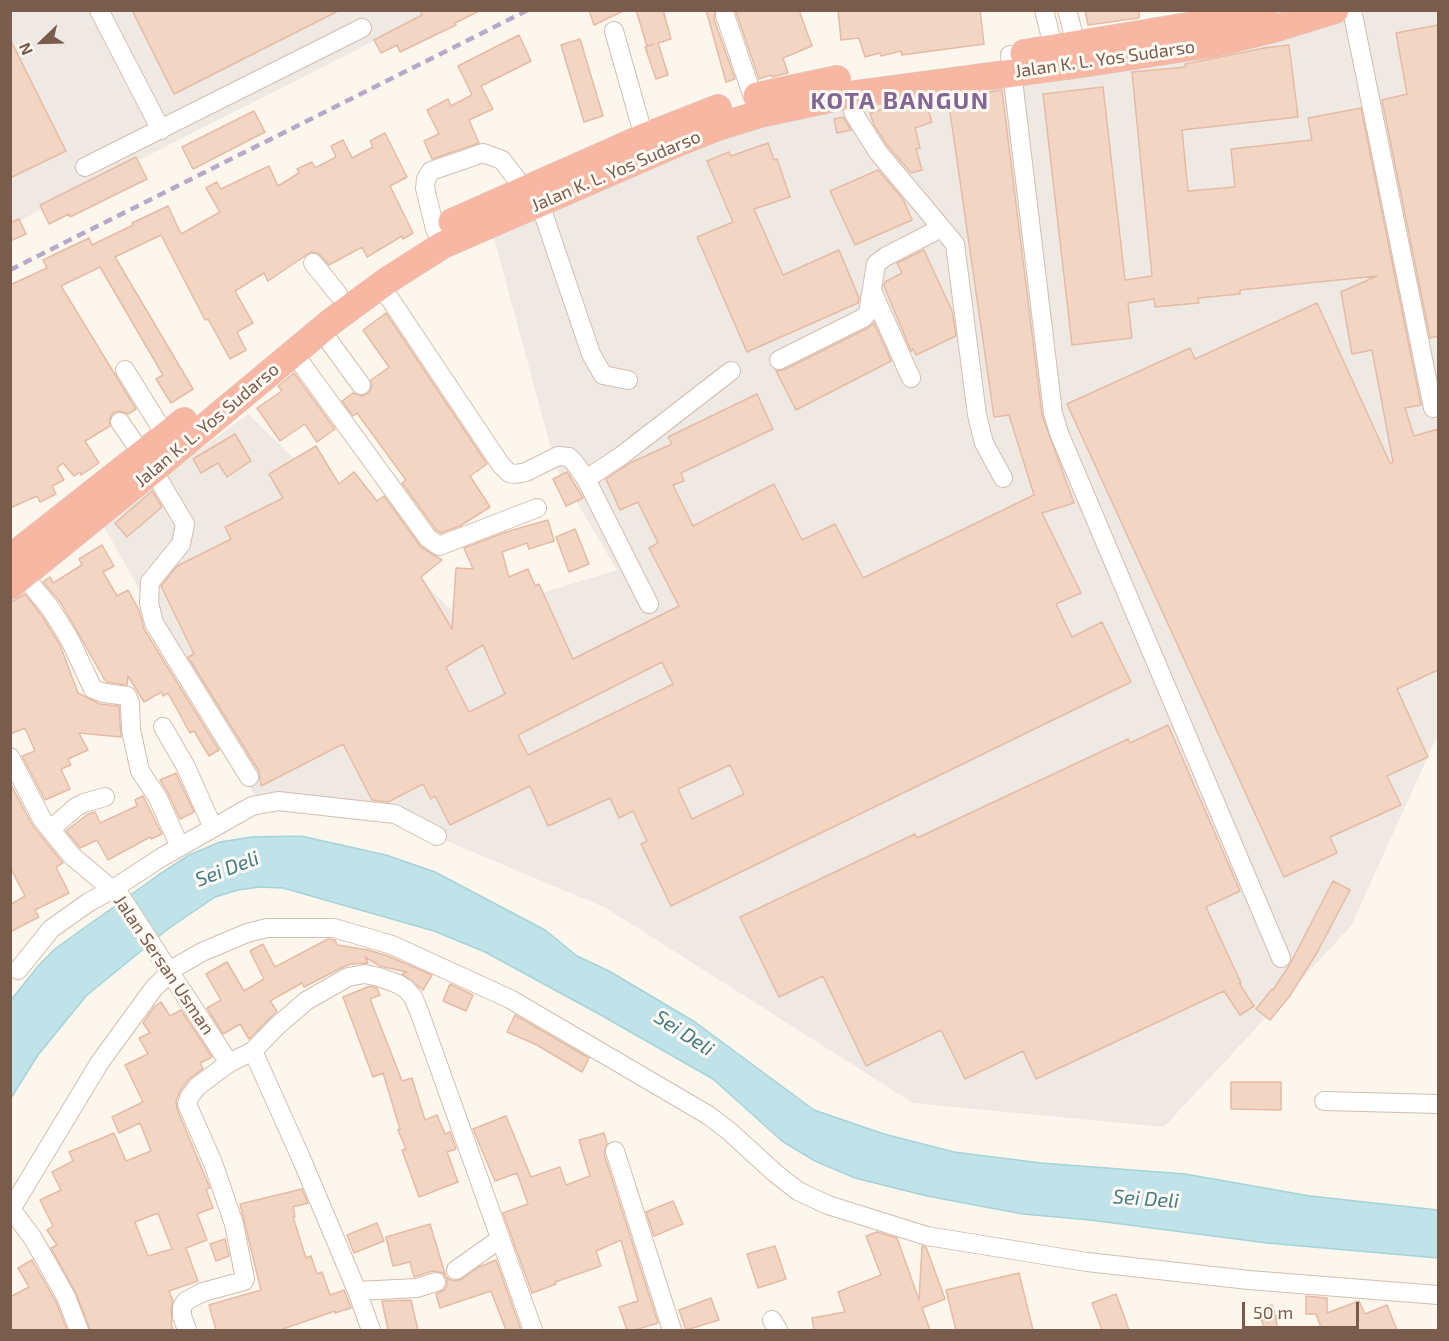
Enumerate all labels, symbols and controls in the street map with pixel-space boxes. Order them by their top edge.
north arrow [12,12,72,72]
street label: Jalan K. L. Yos Sudarso [1014,36,1196,82]
text: N [14,40,36,58]
district label: KOTA BANGUN [810,87,990,115]
street label: Jalan K. L. Yos Sudarso [528,126,704,216]
street label: Jalan K. L. Yos Sudarso [131,358,283,492]
water label: Sei Deli [192,846,262,892]
street label: Jalan Sersan Usman [109,891,219,1039]
water label: Sei Deli [650,1005,718,1061]
water label: Sei Deli [1112,1185,1180,1213]
scale bar [1245,1290,1362,1328]
text: 50 m [1253,1301,1293,1323]

